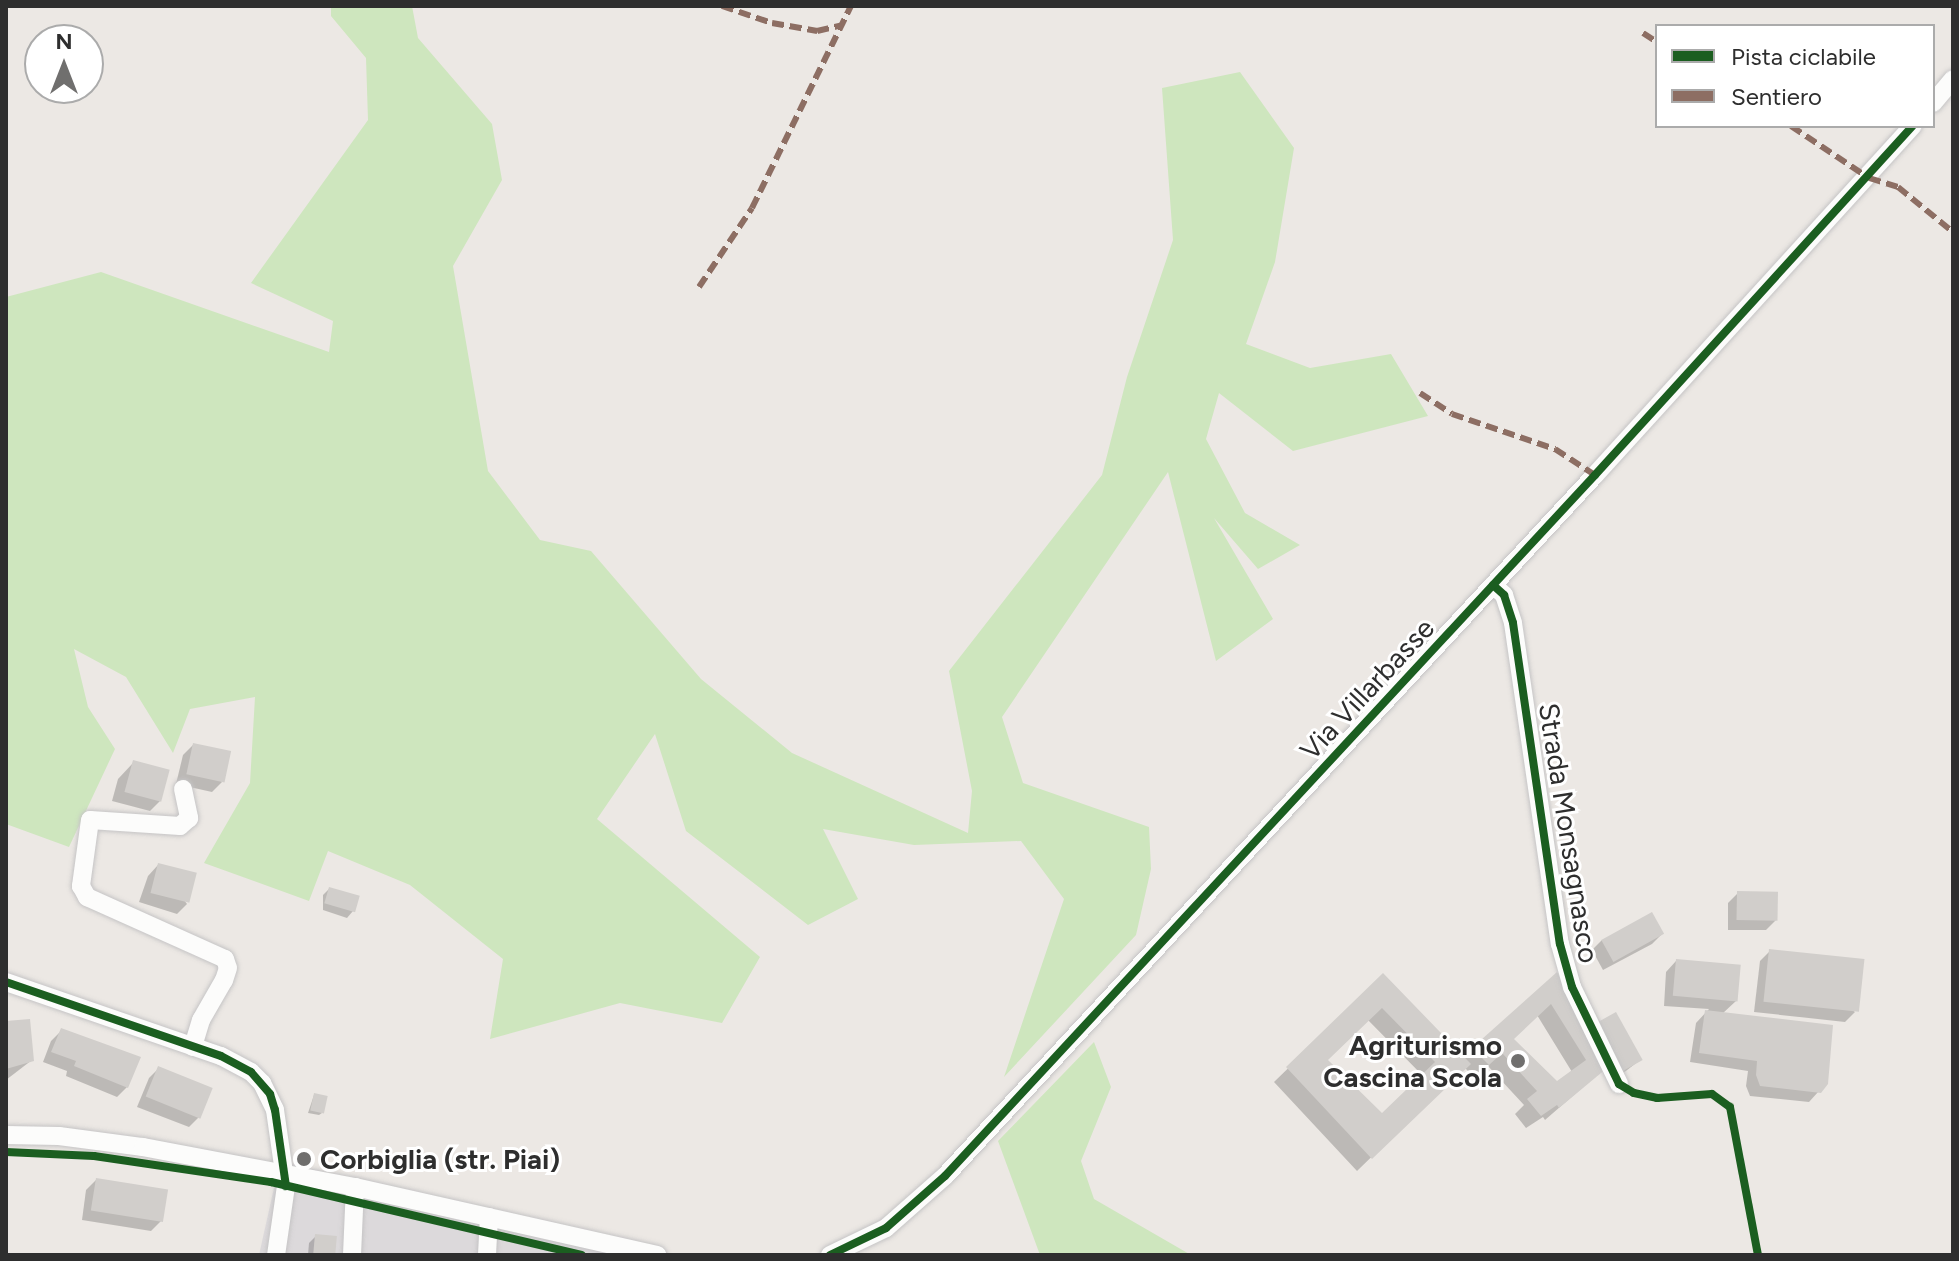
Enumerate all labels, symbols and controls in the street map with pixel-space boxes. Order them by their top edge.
north arrow [24,24,104,104]
legend [1655,24,1935,128]
text: N [55,28,73,55]
text: Pista ciclabile [1731,42,1876,71]
text: Sentiero [1731,82,1822,111]
street label: Via Villarbasse [1293,611,1441,767]
street label: Strada Monsagnasco [1532,701,1606,965]
place label: Agriturismo Cascina Scola [1323,1028,1502,1094]
marker: Agriturismo Cascina Scola [1509,1052,1527,1070]
place label: Corbiglia (str. Piai) [320,1142,560,1176]
marker: Corbiglia (str. Piai) [295,1150,313,1168]

